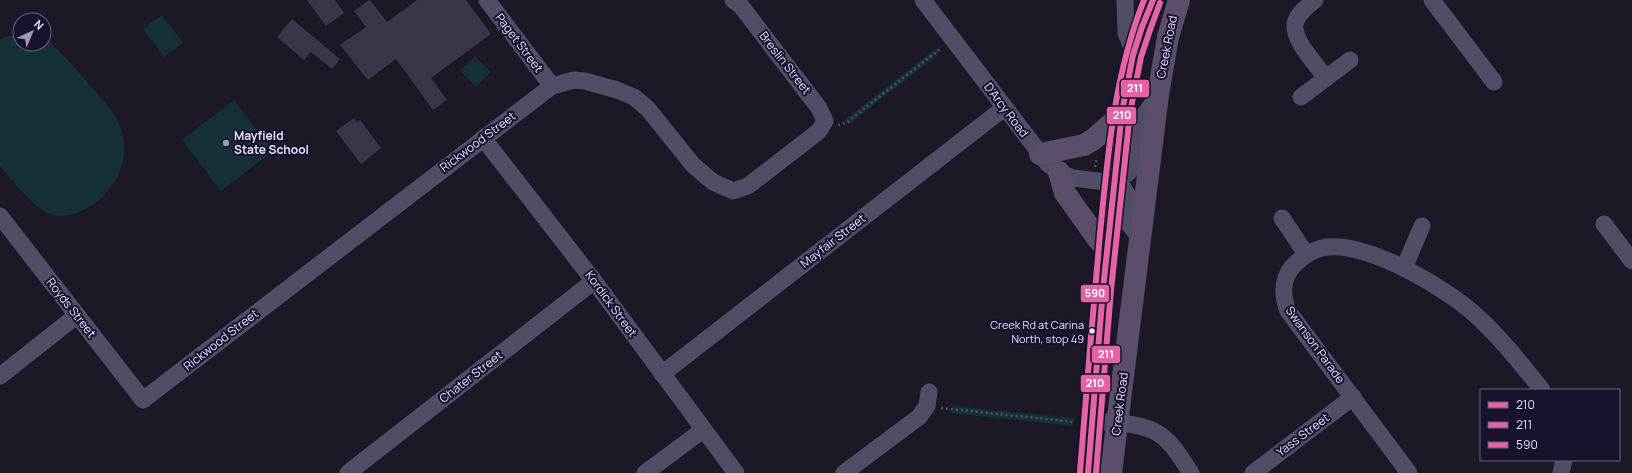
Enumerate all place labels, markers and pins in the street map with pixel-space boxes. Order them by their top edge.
place label: Mayfield State School [234,127,309,158]
marker: Mayfield State School [221,138,231,148]
place label: Creek Rd at Carina North, stop 49 [990,317,1084,346]
marker: Creek Rd at Carina North, stop 49 [1087,326,1097,336]

